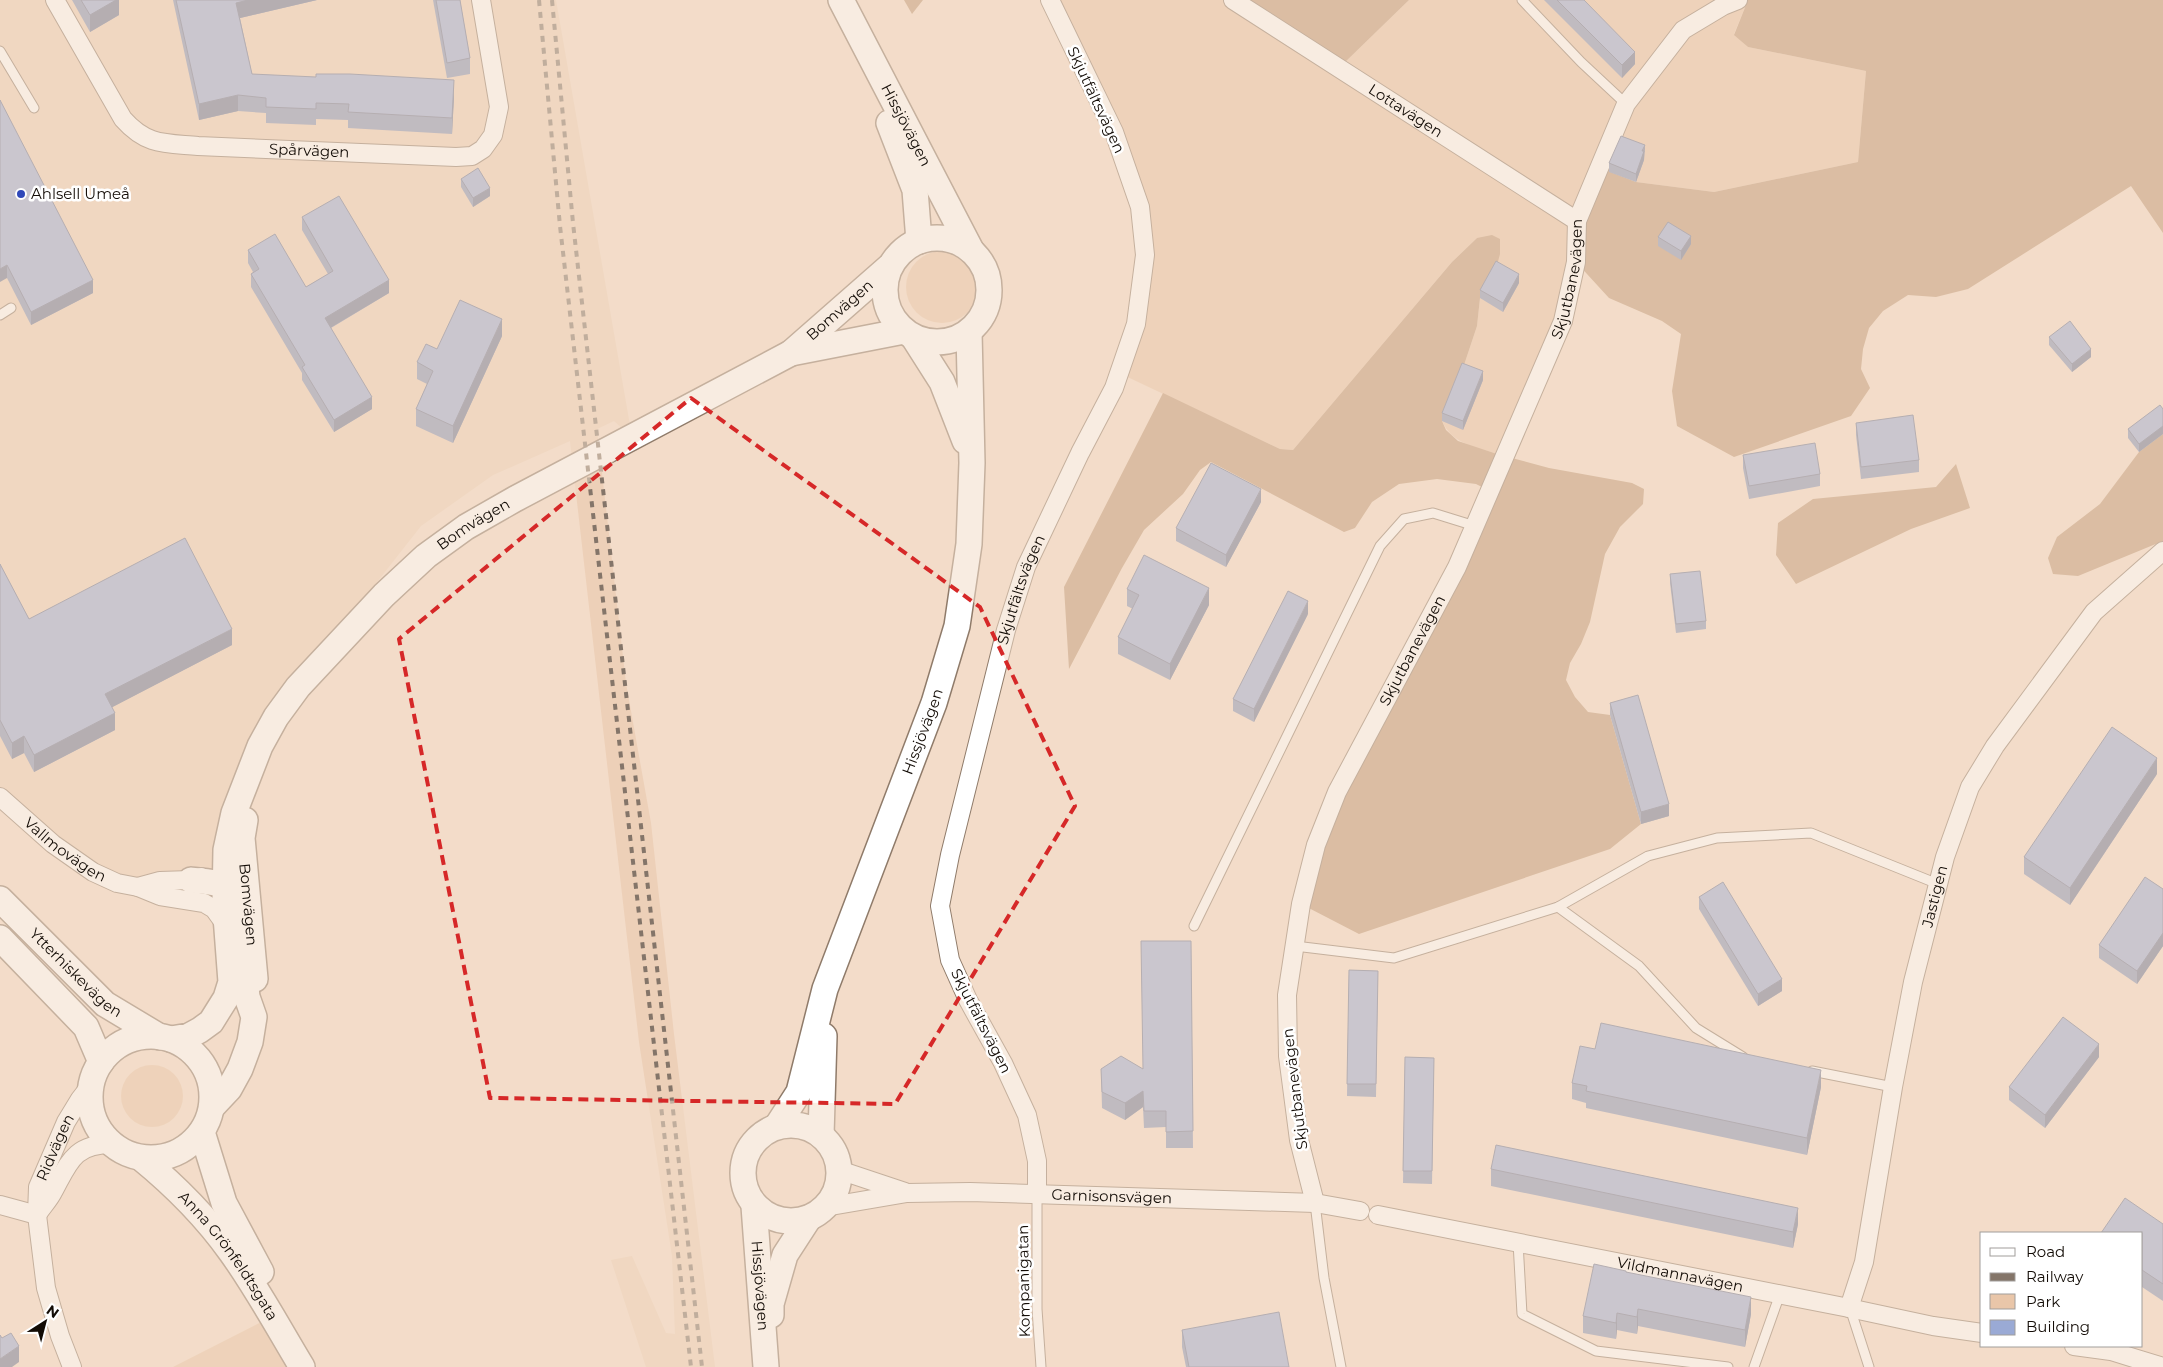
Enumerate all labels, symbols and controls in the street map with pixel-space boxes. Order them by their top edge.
street label: Skjutfältsvägen [1063,44,1129,156]
street label: Lottavägen [1365,79,1447,141]
street label: Hissjövägen [877,80,936,169]
street label: Spårvägen [269,139,350,161]
place label: Ahlsell Umeå [31,184,130,203]
marker: Ahlsell Umeå [15,188,27,200]
street label: Skjutbanevägen [1546,219,1586,342]
street label: Bomvägen [802,275,877,344]
street label: Bomvägen [433,494,513,554]
street label: Skjutfältsvägen [993,531,1049,646]
street label: Skjutbanevägen [1375,592,1449,709]
street label: Hissjövägen [898,686,947,777]
street label: Vallmovägen [20,813,109,886]
street label: Bomvägen [235,862,262,946]
street label: Jastigen [1917,863,1951,930]
street label: Ytterhiskevägen [26,924,126,1021]
street label: Skjutfältsvägen [947,965,1016,1076]
street label: Skjutbanevägen [1278,1027,1311,1151]
street label: Ridvägen [32,1110,78,1184]
street label: Garnisonsvägen [1051,1185,1172,1207]
street label: Anna Grönfeldtsgata [175,1187,282,1324]
street label: Kompanigatan [1013,1225,1034,1338]
legend [1980,1232,2143,1347]
street label: Hissjövägen [748,1240,773,1332]
text: Road [2026,1242,2065,1261]
street label: Vildmannavägen [1615,1252,1745,1296]
text: Railway [2026,1267,2084,1286]
text: Park [2026,1292,2060,1311]
north arrow [20,1297,70,1347]
text: N [43,1301,63,1322]
text: Building [2026,1317,2090,1336]

